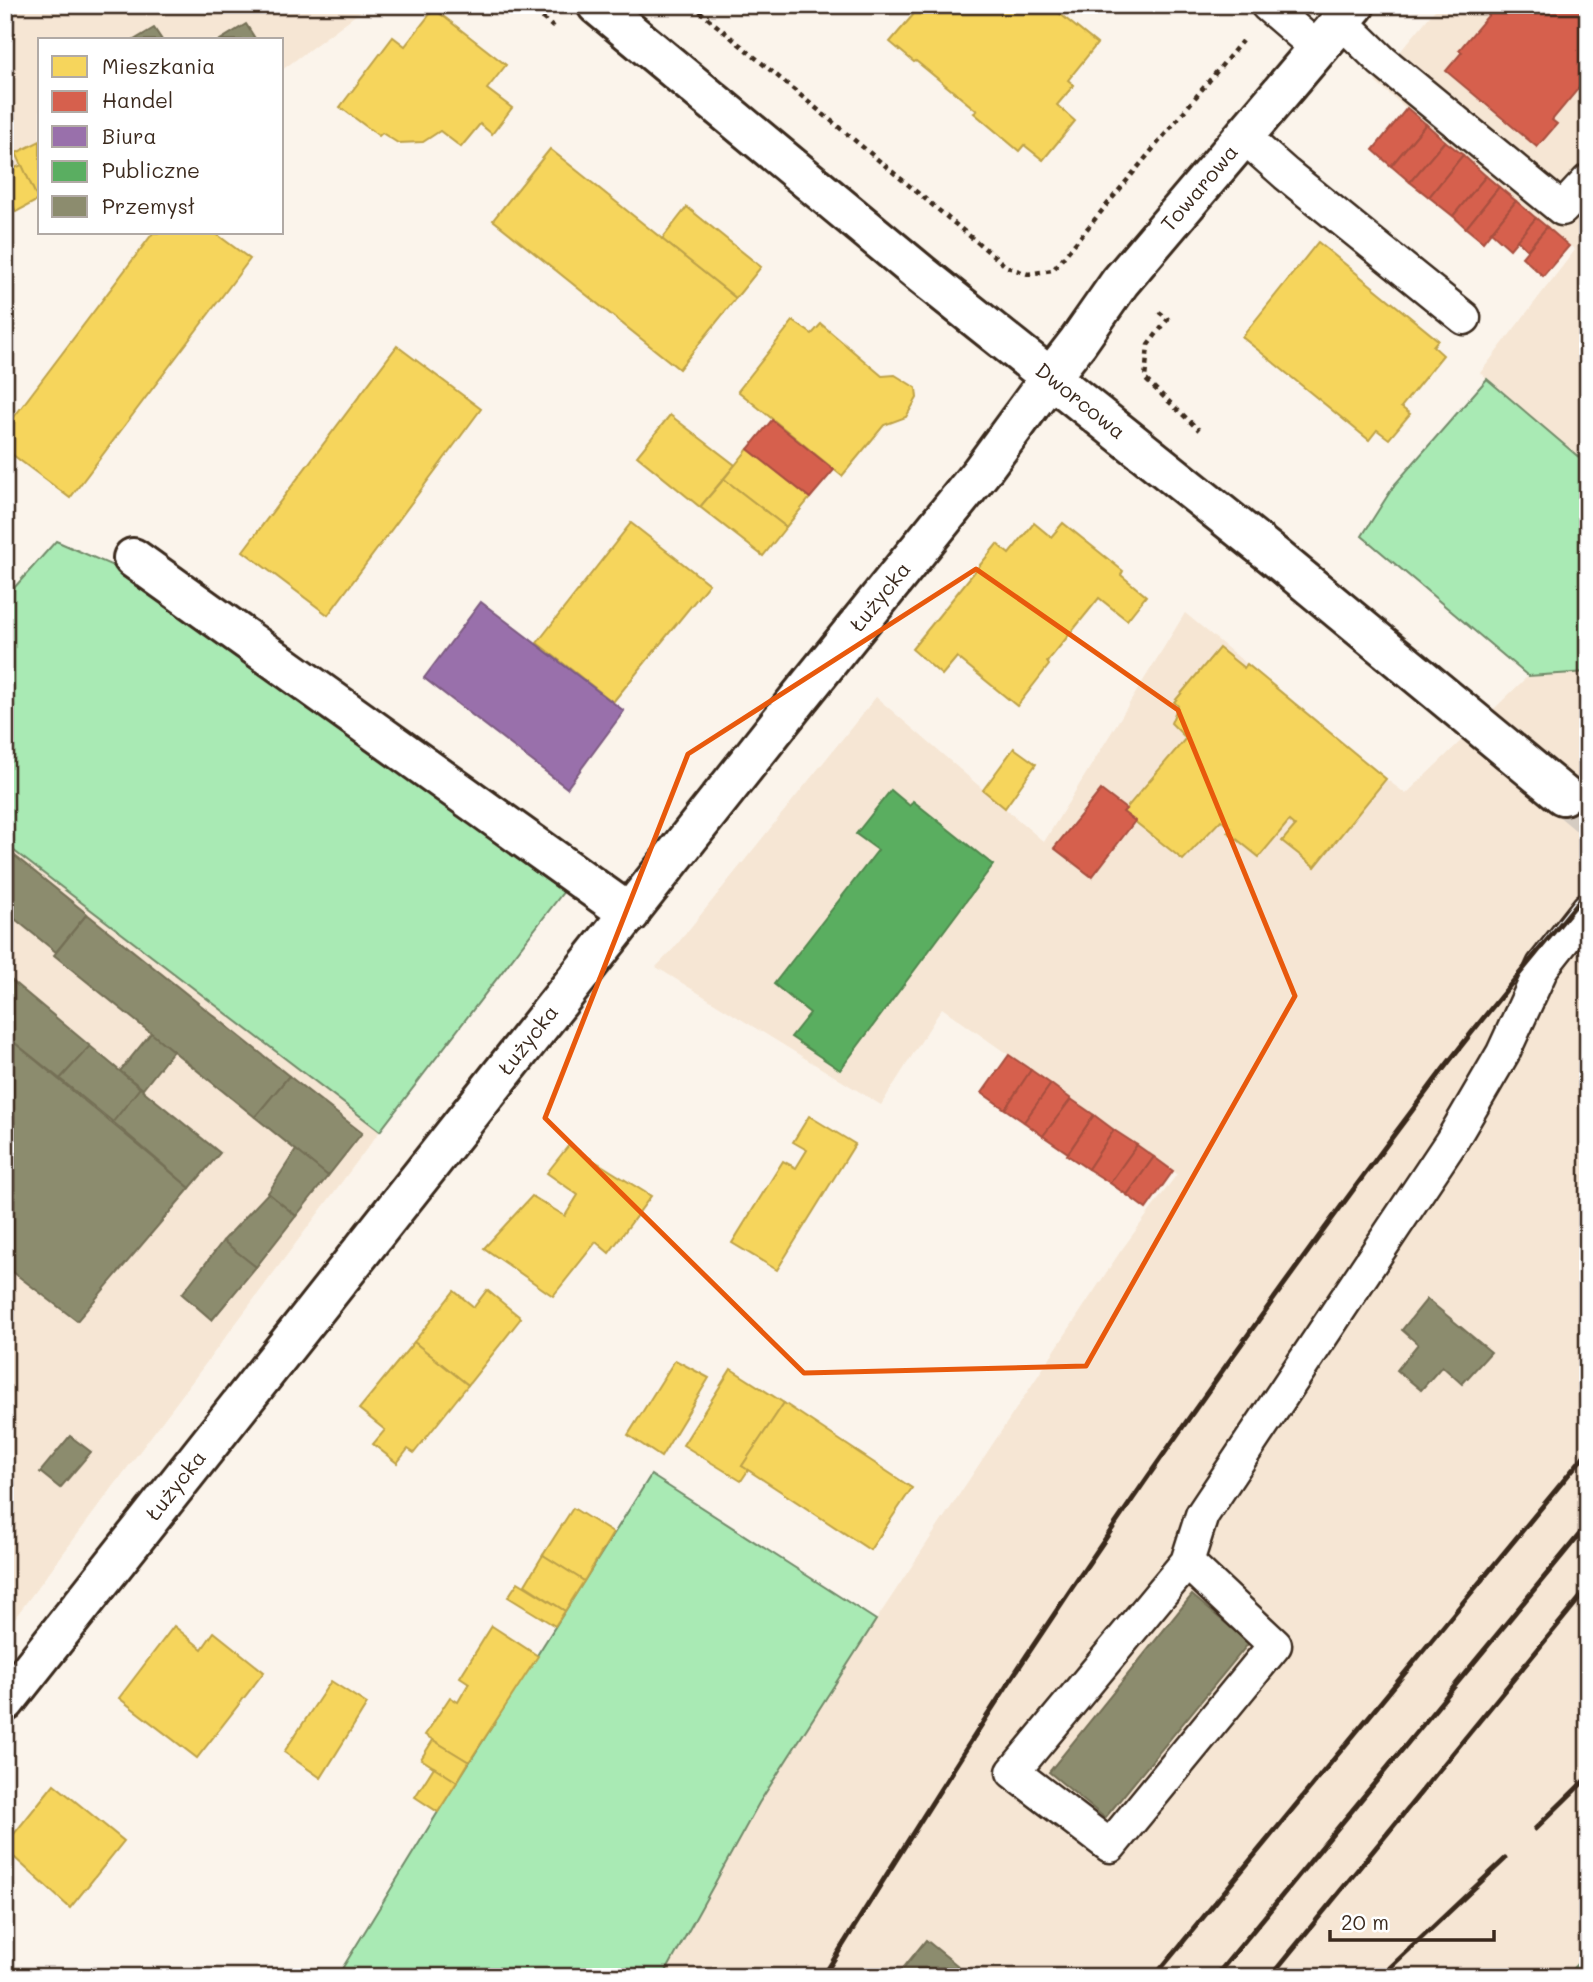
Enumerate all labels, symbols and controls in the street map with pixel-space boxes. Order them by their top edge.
legend [38,38,284,234]
text: Mieszkania [102,52,215,79]
text: Handel [102,86,173,113]
text: Biura [102,122,157,149]
street label: Towarowa [1154,138,1243,236]
text: Publiczne [102,156,200,183]
text: Przemysł [102,192,195,219]
street label: Dworcowa [1031,356,1132,444]
street label: Łużycka [843,555,916,636]
street label: Łużycka [491,999,563,1080]
street label: Łużycka [139,1444,211,1525]
scale bar [1330,1898,1495,1942]
text: 20 m [1341,1908,1389,1935]

